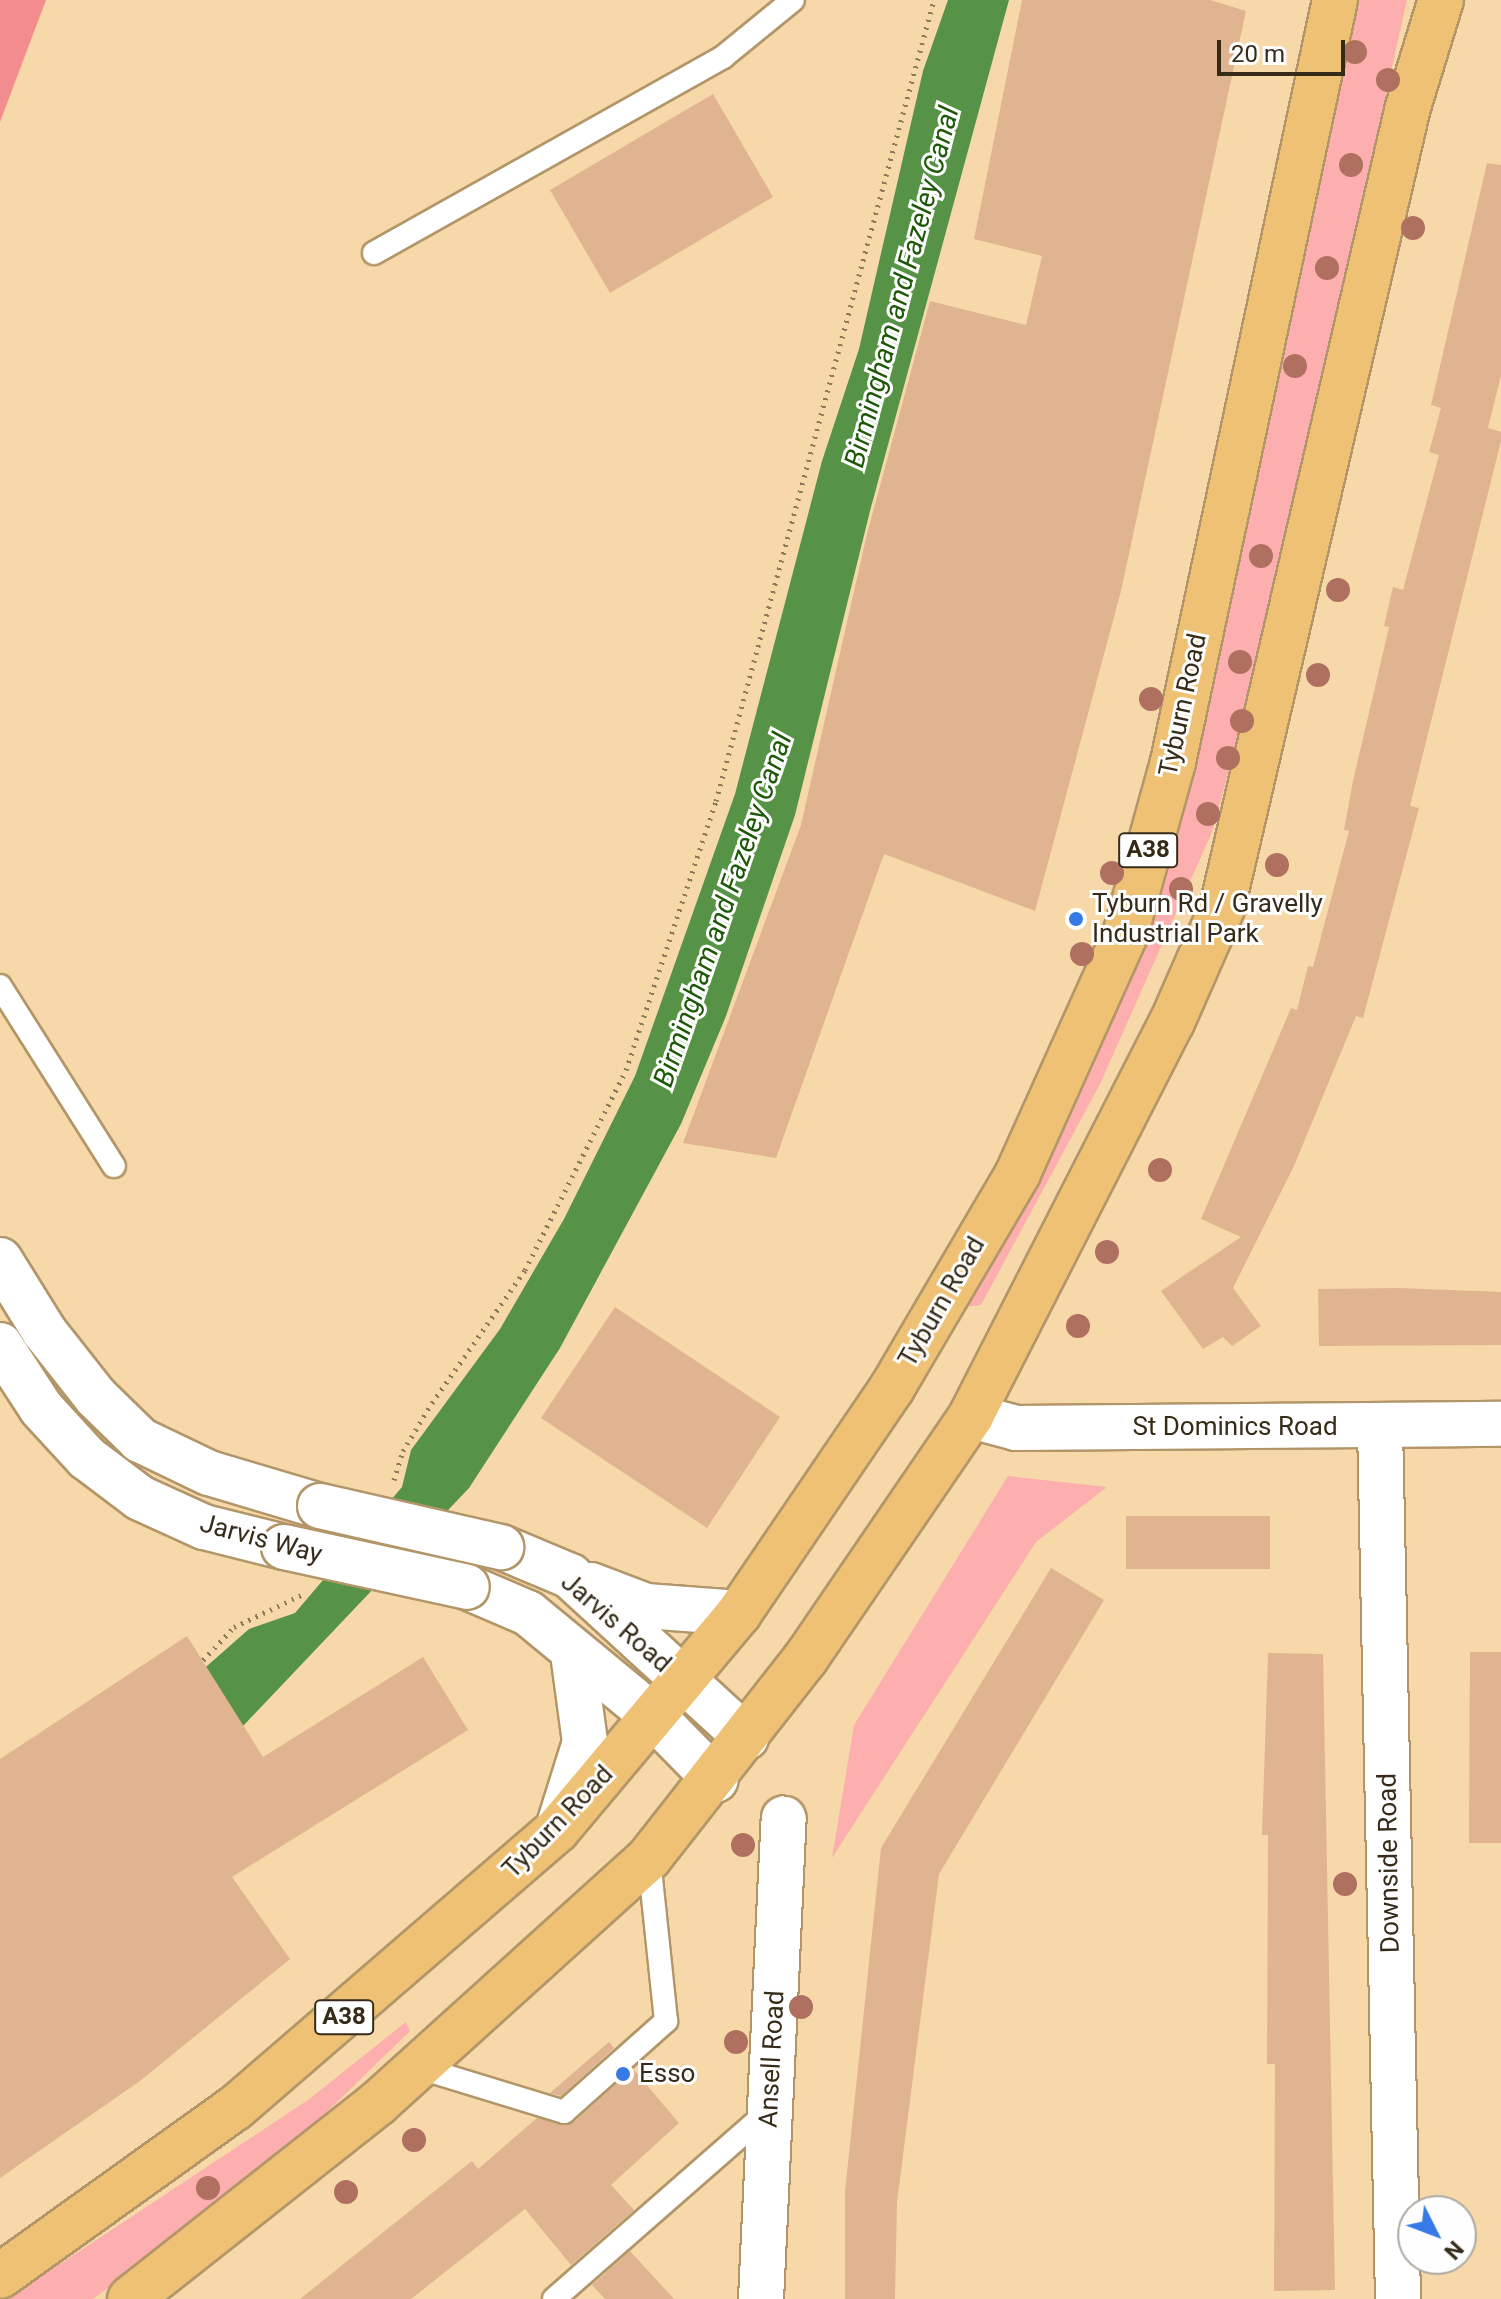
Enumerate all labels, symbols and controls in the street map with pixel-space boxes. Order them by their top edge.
scale bar [1221,24,1349,74]
text: 20 m [1231,40,1285,68]
water label: Birmingham and Fazeley Canal [838,103,966,471]
street label: Tyburn Road [1153,631,1213,779]
water label: Birmingham and Fazeley Canal [647,729,799,1091]
road number: A38 [1118,830,1178,870]
place label: Tyburn Rd / Gravelly Industrial Park [1092,888,1323,950]
marker: Tyburn Rd / Gravelly Industrial Park [1067,910,1085,928]
street label: Tyburn Road [892,1231,992,1373]
street label: St Dominics Road [1132,1411,1338,1443]
street label: Jarvis Way [196,1508,326,1570]
street label: Jarvis Road [554,1567,678,1679]
street label: Tyburn Road [496,1759,620,1885]
street label: Downside Road [1372,1773,1406,1953]
street label: Ansell Road [753,1990,791,2128]
road number: A38 [314,1997,374,2037]
place label: Esso [639,2058,695,2090]
marker: Esso [614,2065,632,2083]
north arrow [1397,2195,1477,2275]
text: N [1439,2236,1468,2264]

